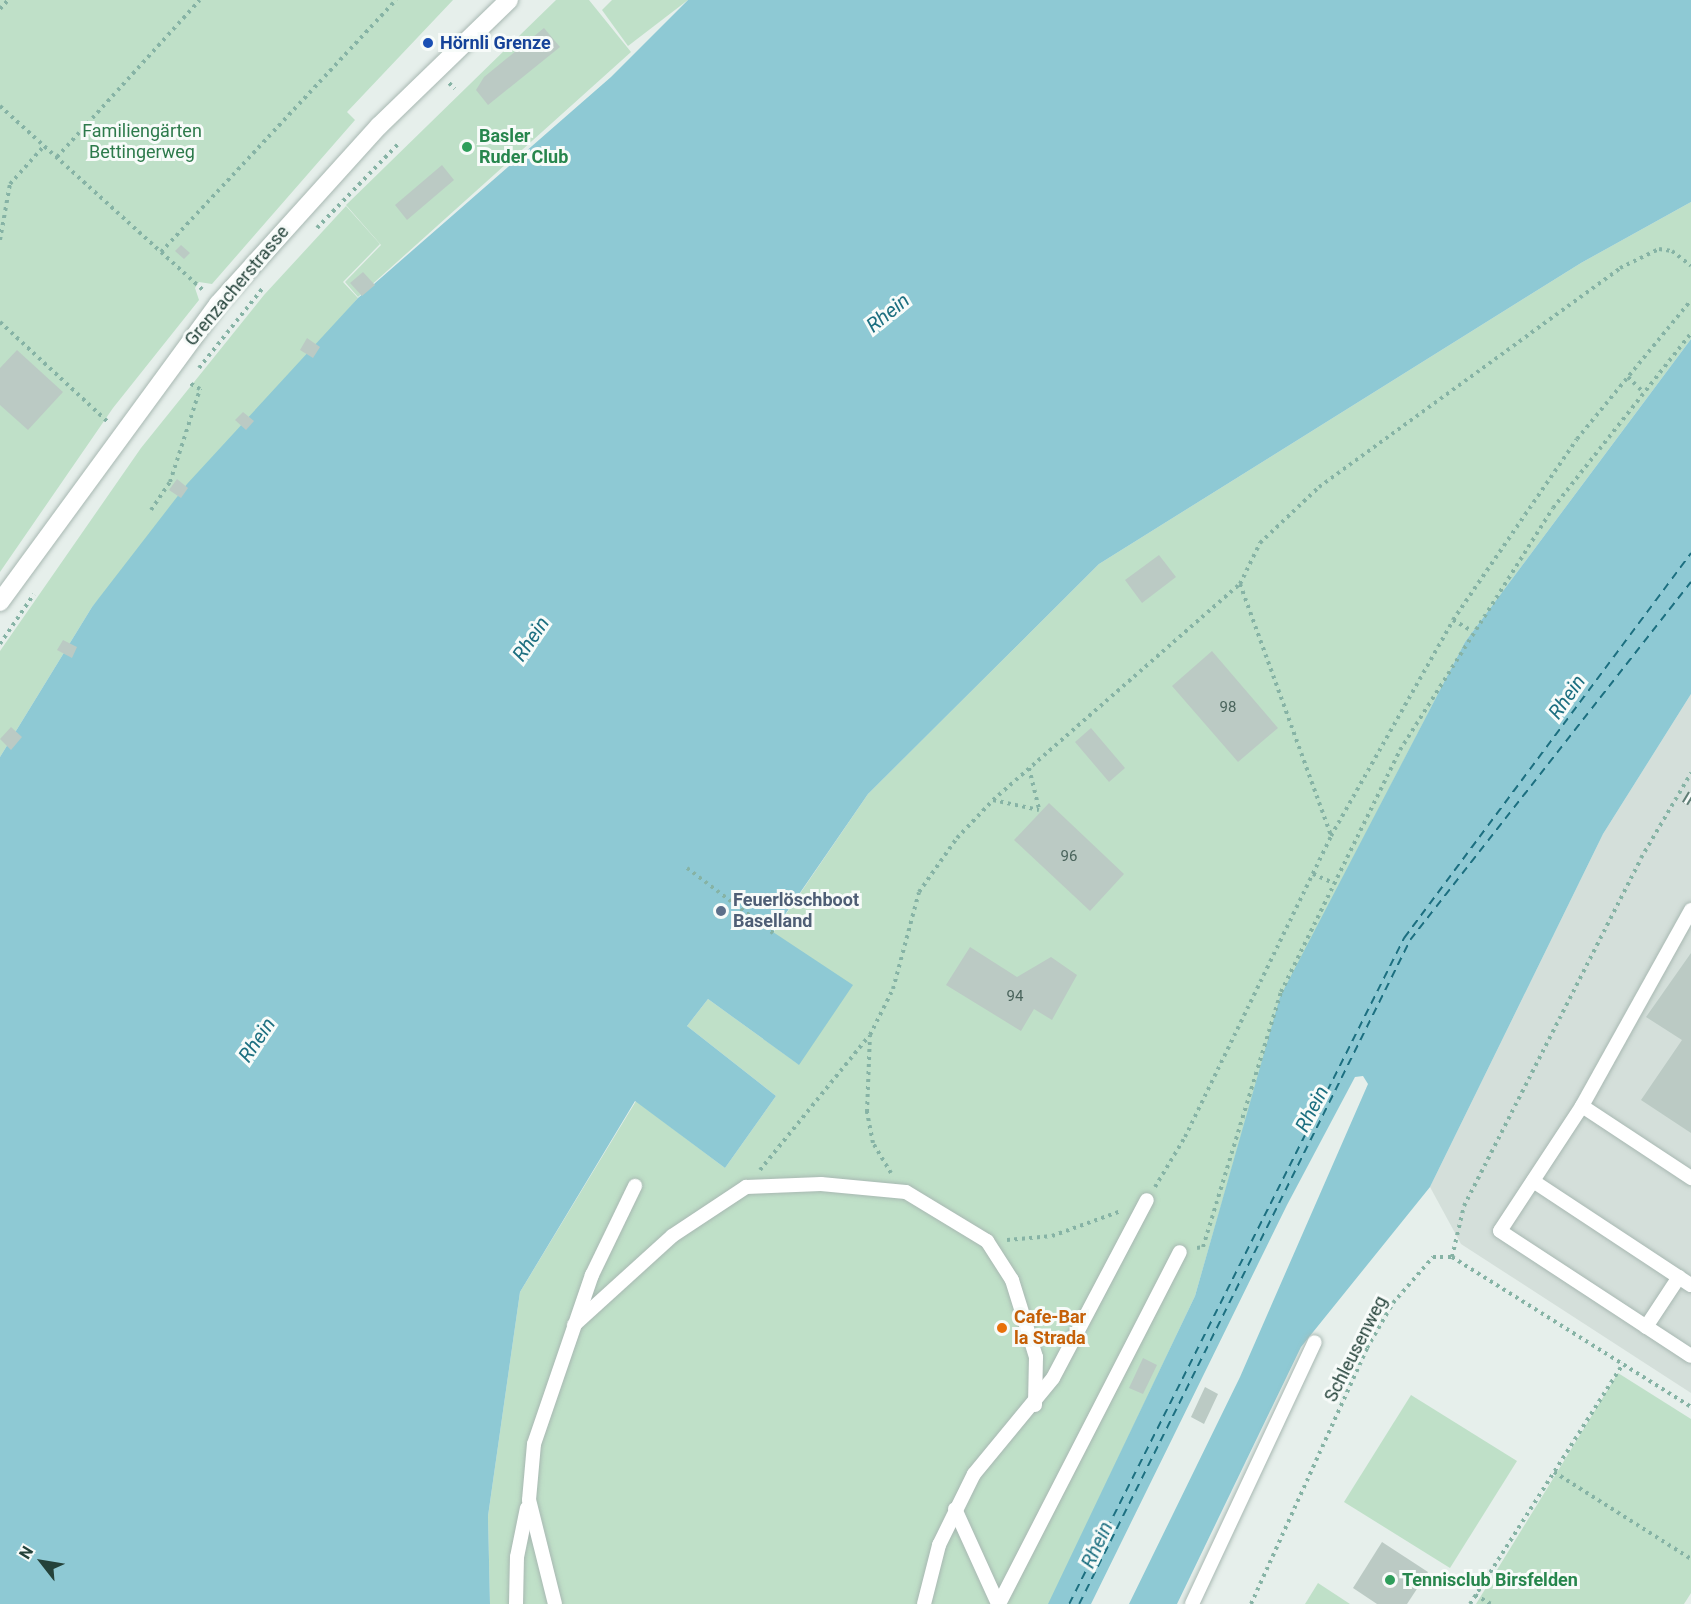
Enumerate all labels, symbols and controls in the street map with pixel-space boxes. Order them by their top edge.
place label: Hörnli Grenze [440,32,551,54]
marker: Hörnli Grenze [421,36,435,50]
park label: Familiengärten Bettingerweg [82,121,202,164]
place label: Basler Ruder Club [479,126,568,168]
marker: Basler Ruder Club [460,140,474,154]
street label: Grenzacherstrasse [180,222,294,350]
water label: Rhein [862,288,914,338]
water label: Rhein [508,612,554,666]
water label: Rhein [1543,670,1591,724]
house number: 98 [1220,699,1236,717]
house number: 96 [1061,848,1077,866]
place label: Feuerlöschboot Baselland [733,890,859,932]
marker: Feuerlöschboot Baselland [714,904,728,918]
house number: 94 [1007,988,1023,1006]
water label: Rhein [234,1013,280,1067]
water label: Rhein [1290,1082,1334,1136]
street label: Schleusenweg [1320,1292,1392,1406]
place label: Cafe-Bar la Strada [1014,1307,1086,1350]
marker: Cafe-Bar la Strada [995,1321,1009,1335]
water label: Rhein [1076,1518,1118,1572]
north arrow [12,1532,72,1592]
text: N [15,1543,37,1562]
place label: Tennisclub Birsfelden [1402,1569,1578,1591]
marker: Tennisclub Birsfelden [1383,1573,1397,1587]

